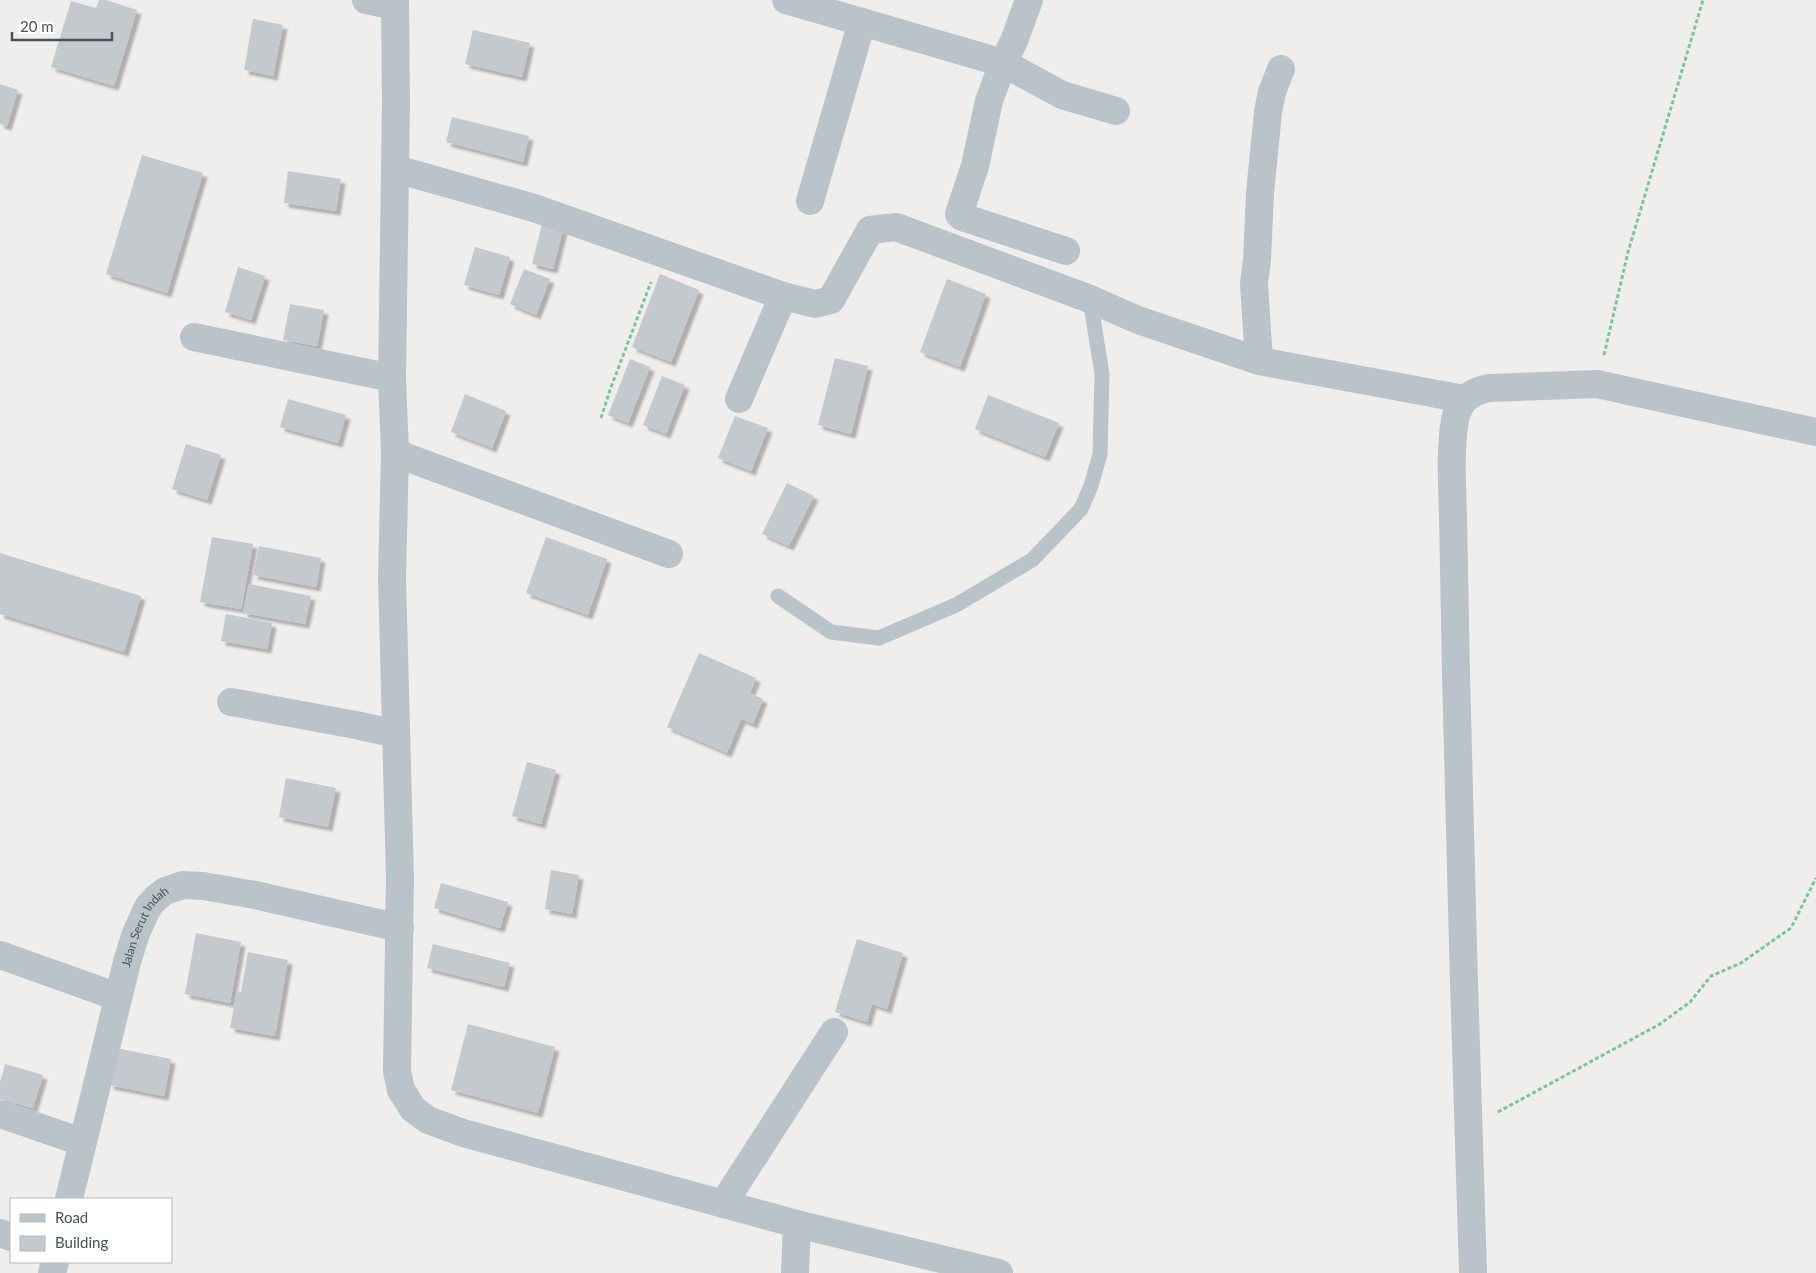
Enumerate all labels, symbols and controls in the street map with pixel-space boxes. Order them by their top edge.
scale bar [12,10,112,42]
text: 20 m [20,17,54,35]
street label: Jalan Serut Indah [118,883,171,969]
legend [10,1198,172,1263]
text: Road [55,1208,88,1226]
text: Building [55,1233,108,1251]

